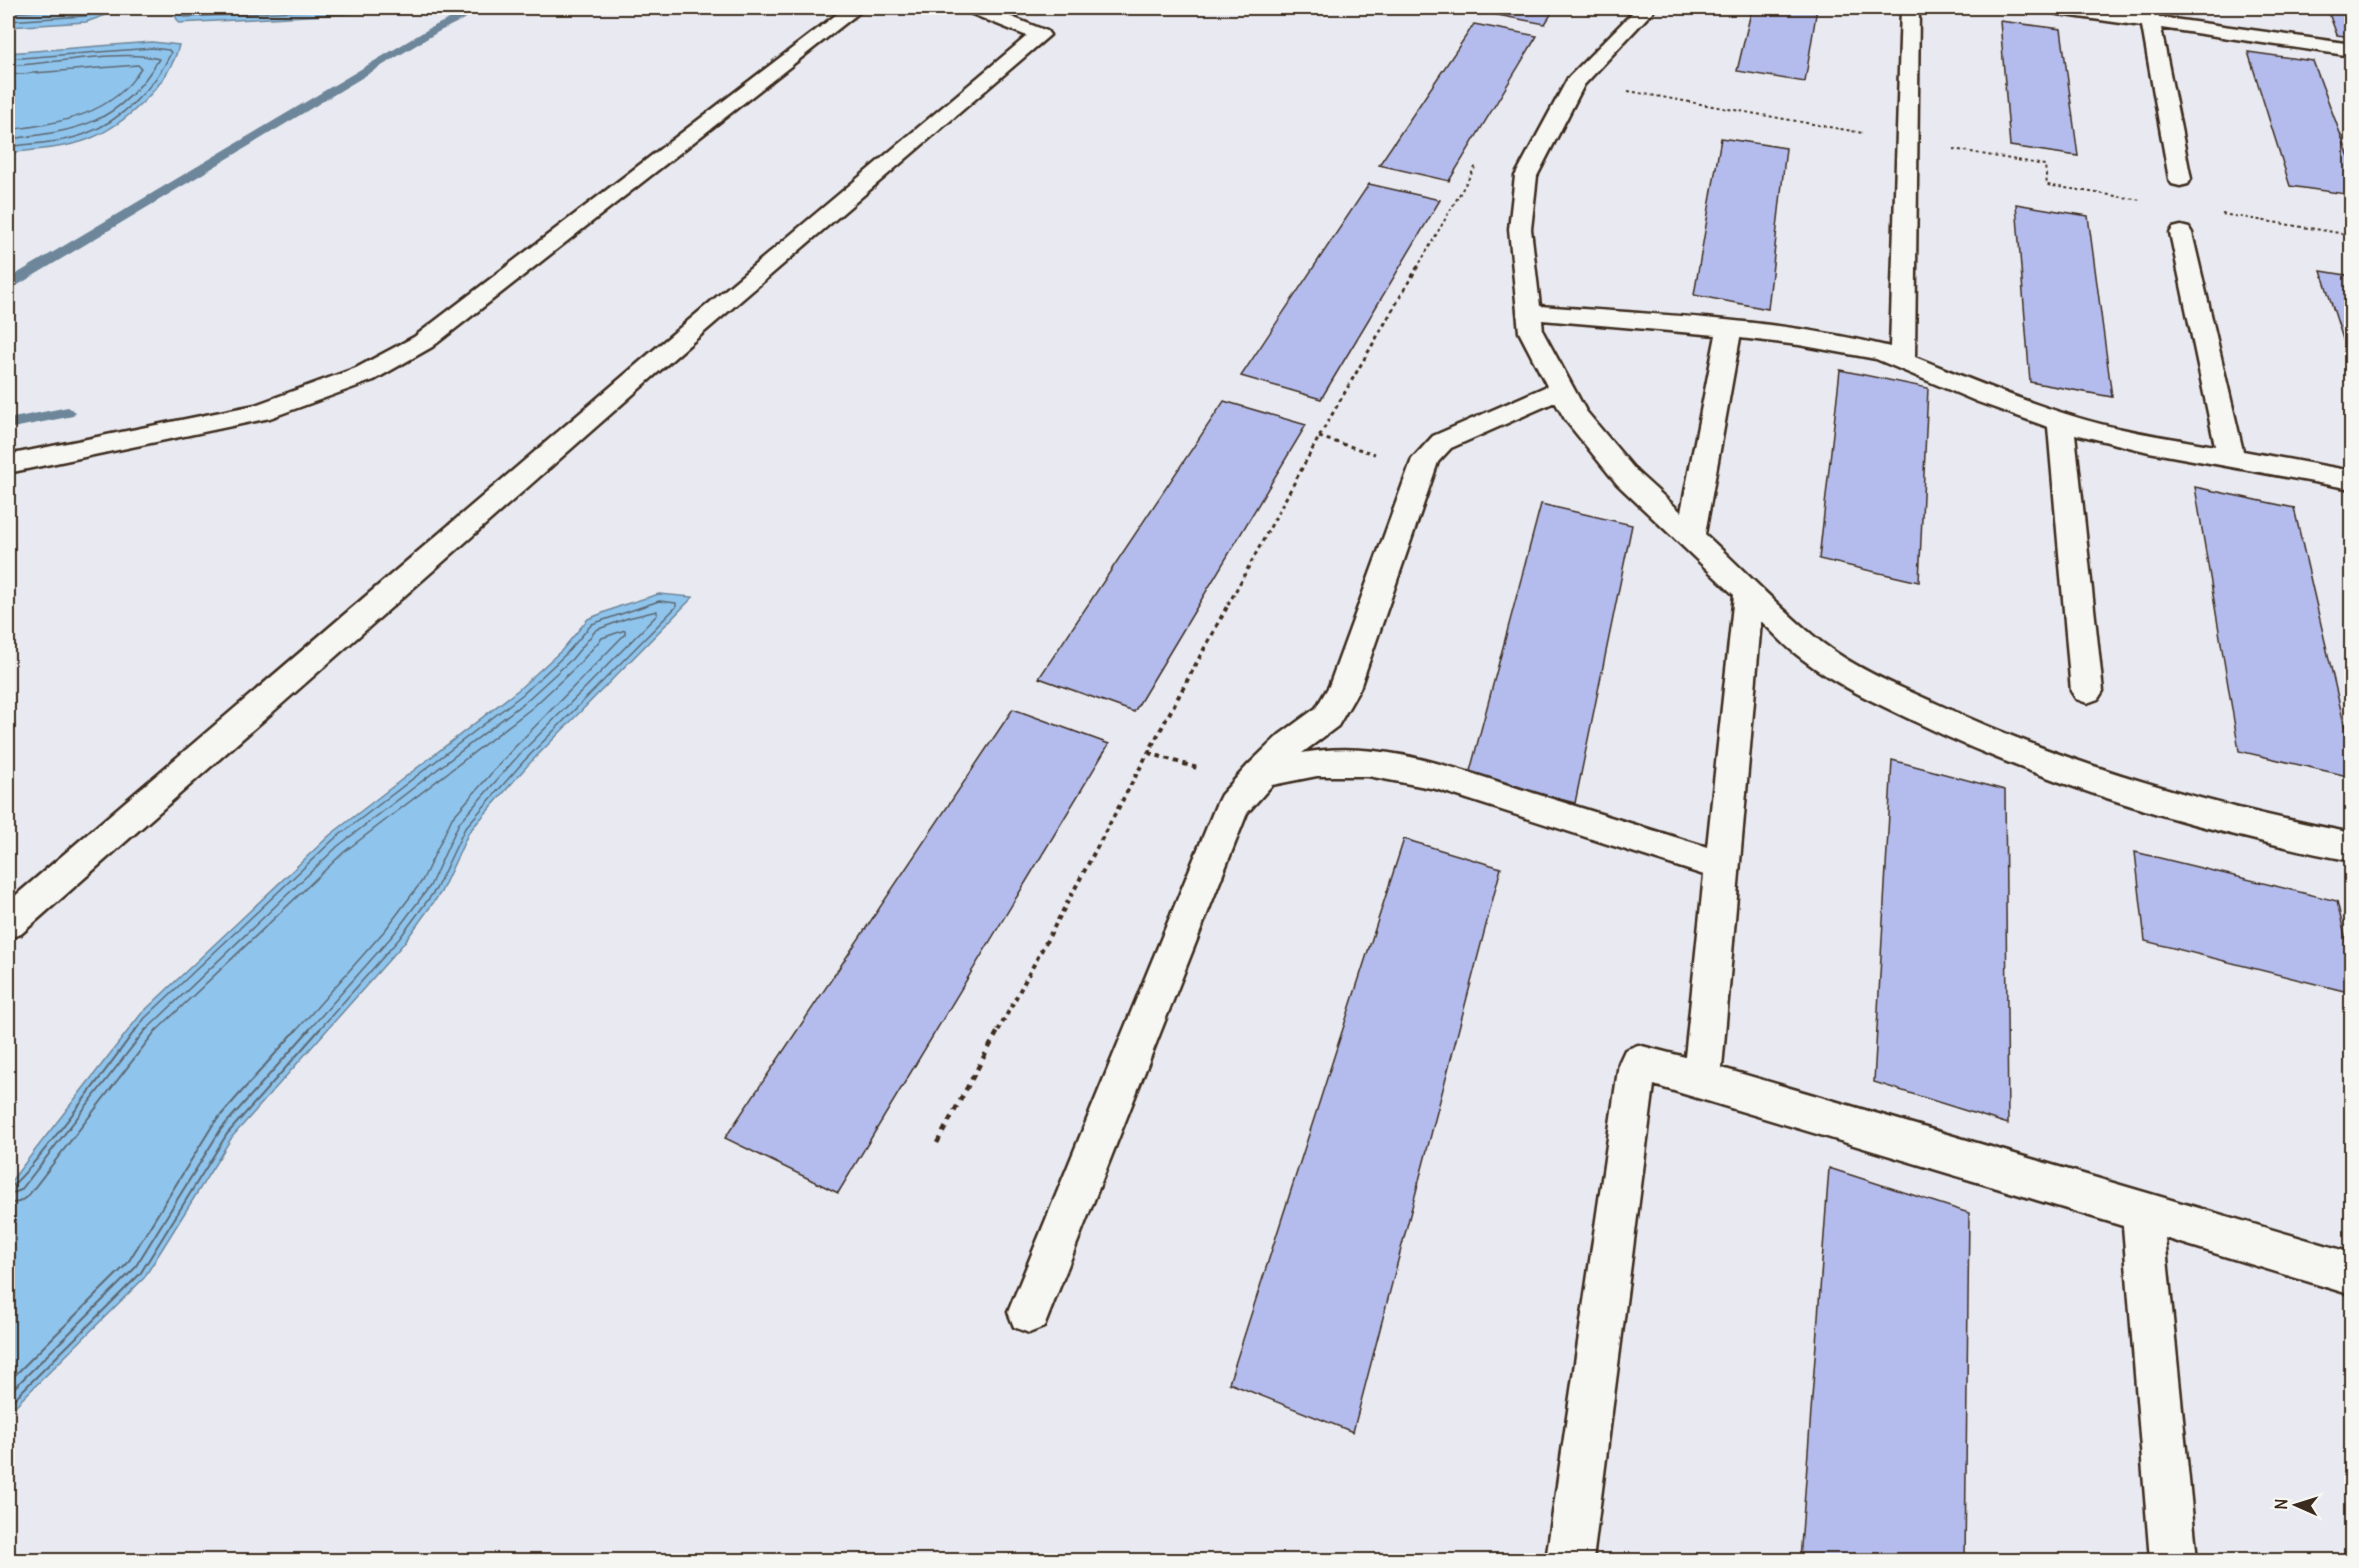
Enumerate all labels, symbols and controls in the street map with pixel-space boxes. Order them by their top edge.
north arrow [2266,1475,2326,1535]
text: N [2271,1498,2291,1510]

